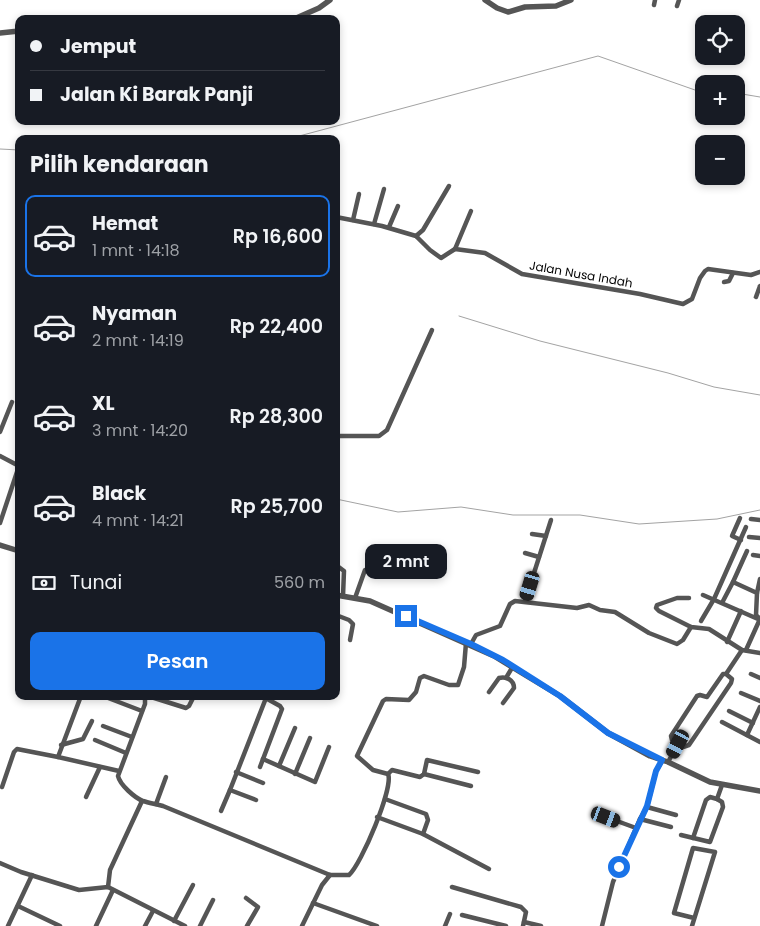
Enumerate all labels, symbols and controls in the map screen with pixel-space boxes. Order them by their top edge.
map controls [695,15,745,185]
button: locate [695,15,745,65]
text: Jemput [60,33,136,60]
button: + [695,75,745,125]
text: Jalan Ki Barak Panji [60,81,253,108]
button: − [695,135,745,185]
text: Pilih kendaraan [30,149,209,180]
text: Hemat [92,210,158,237]
icon: car [32,214,77,259]
text: Rp 16,600 [233,223,323,250]
text: 1 mnt · 14:18 [92,239,180,262]
street label: Jalan Nusa Indah [528,257,634,291]
text: Nyaman [92,300,177,327]
icon: car [32,304,77,349]
text: Rp 22,400 [230,313,323,340]
text: 2 mnt · 14:19 [92,329,184,352]
text: XL [92,390,115,417]
icon: car [32,394,77,439]
text: Rp 28,300 [230,403,323,430]
text: 3 mnt · 14:20 [92,419,188,442]
text: Black [92,480,146,507]
icon: car [32,484,77,529]
text: Rp 25,700 [230,493,323,520]
text: 4 mnt · 14:21 [92,509,184,532]
callout: 2 mnt [365,544,447,578]
text: 2 mnt [383,550,429,573]
icon: cash [30,569,58,597]
text: Tunai [70,569,122,596]
car [518,569,541,603]
text: 560 m [274,571,325,594]
route end [395,605,417,627]
button: Pesan [30,632,325,690]
car [664,727,691,761]
car [589,805,622,829]
route start [608,856,630,878]

